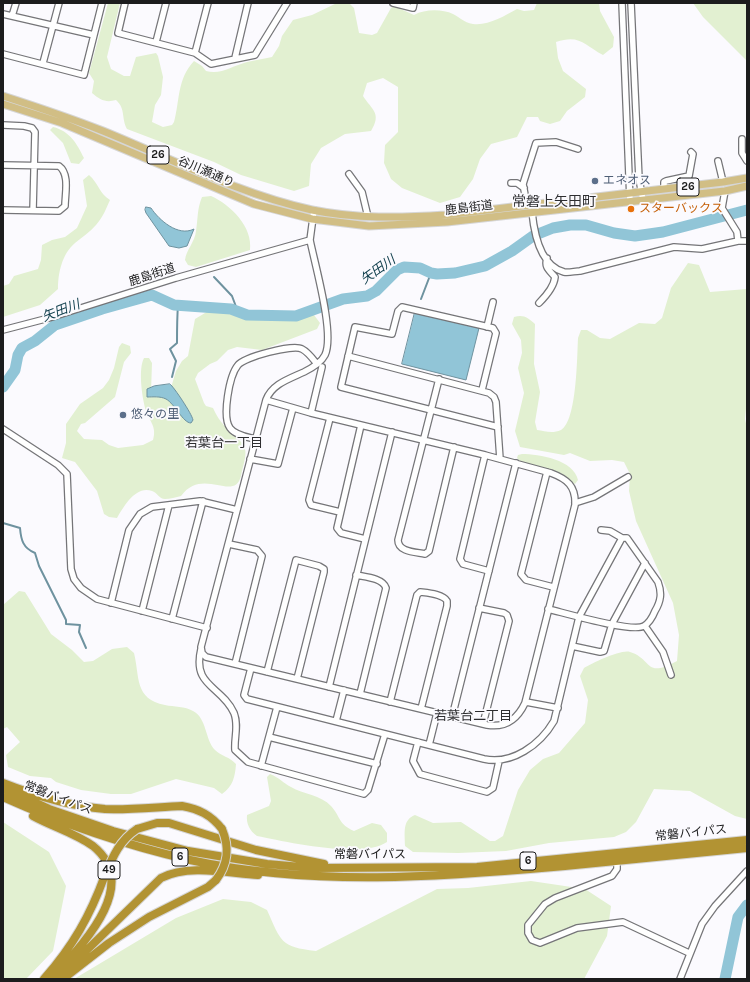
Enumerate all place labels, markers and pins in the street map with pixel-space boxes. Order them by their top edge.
place label: エネオス [603,174,651,188]
marker: エネオス [590,176,600,186]
place label: スターバックス [639,202,723,216]
marker: スターバックス [626,204,636,214]
place label: 悠々の里 [131,408,179,422]
marker: 悠々の里 [118,410,128,420]

